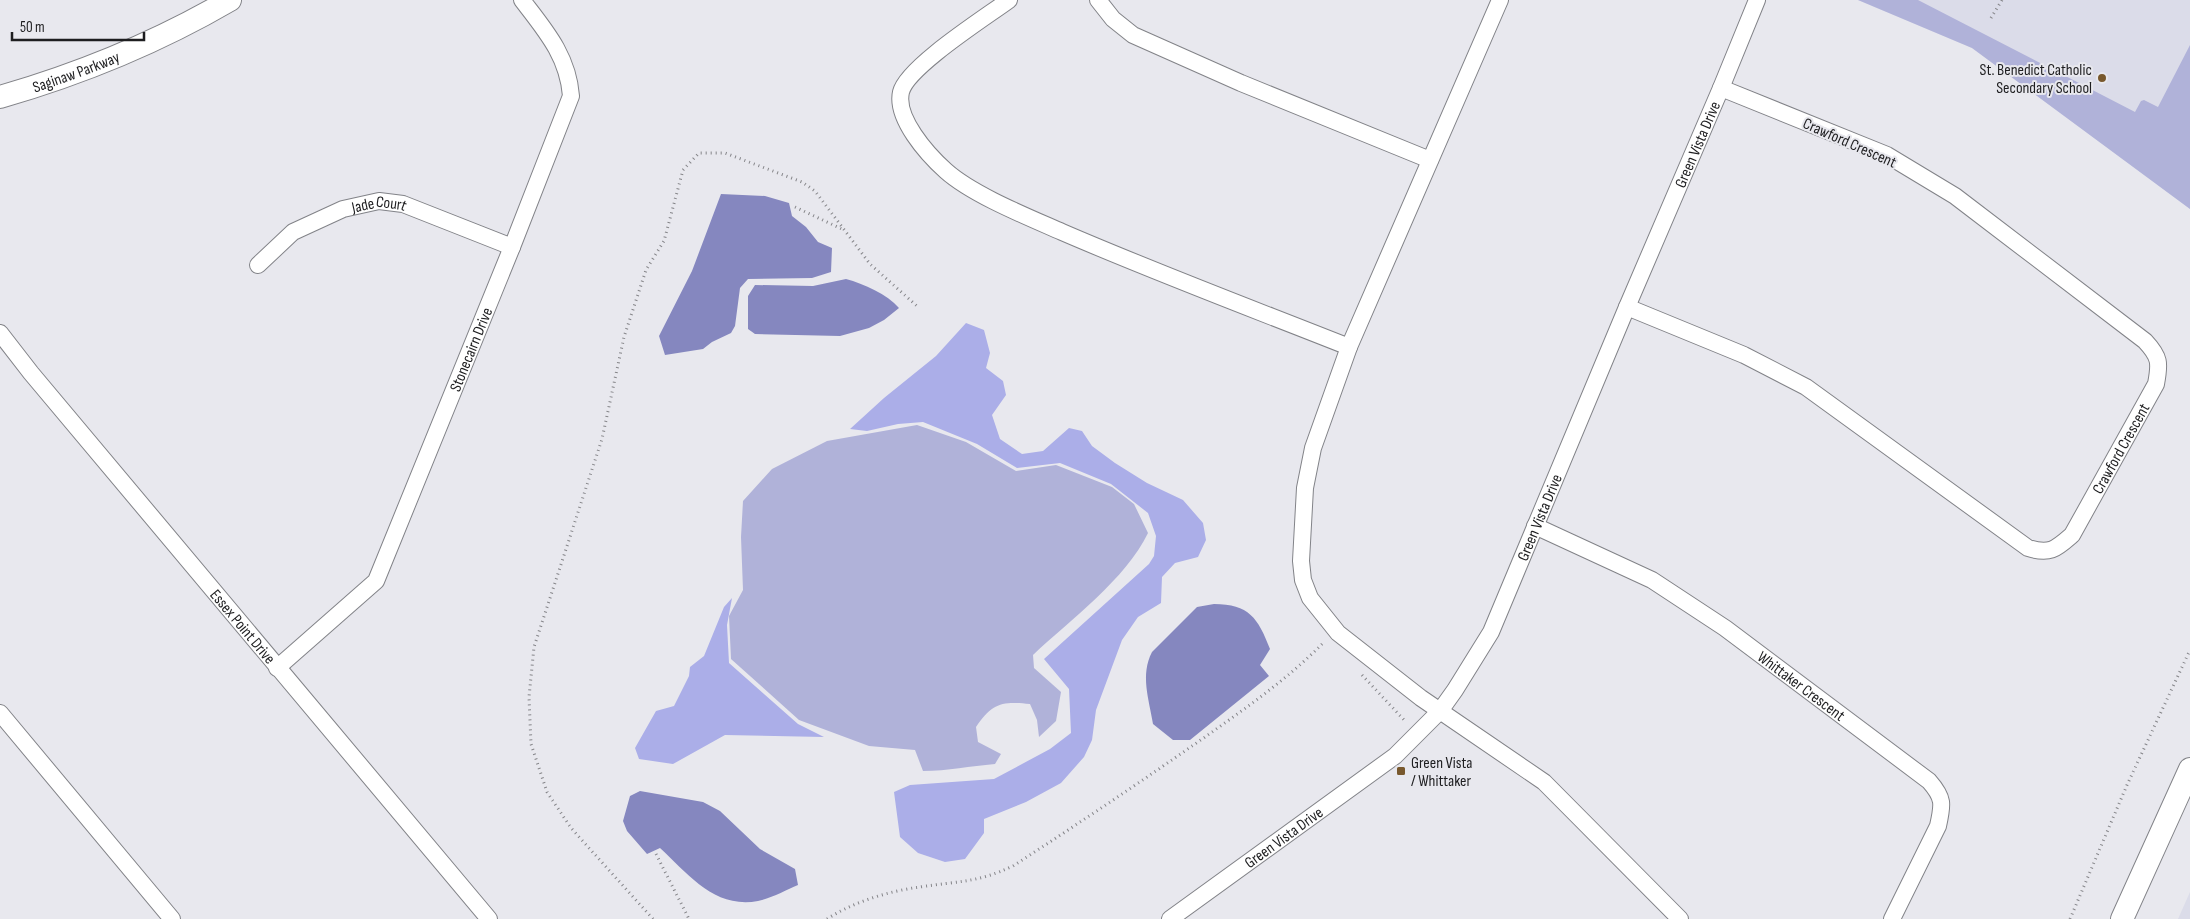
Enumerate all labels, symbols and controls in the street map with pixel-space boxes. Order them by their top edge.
scale bar [12,10,145,42]
text: 50 m [20,18,45,37]
street label: Saginaw Parkway [30,48,123,97]
place label: St. Benedict Catholic Secondary School [1980,61,2092,98]
marker: St. Benedict Catholic Secondary School [2096,72,2108,84]
street label: Green Vista Drive [1671,99,1725,191]
street label: Crawford Crescent [1800,114,1899,173]
street label: Jade Court [349,193,409,218]
street label: Stonecairn Drive [446,305,497,395]
street label: Crawford Crescent [2089,400,2154,498]
street label: Green Vista Drive [1514,472,1567,564]
street label: Essex Point Drive [205,586,279,668]
street label: Whittaker Crescent [1753,648,1848,726]
place label: Green Vista / Whittaker [1411,754,1473,791]
marker: Green Vista / Whittaker [1395,765,1407,777]
street label: Green Vista Drive [1241,803,1327,873]

